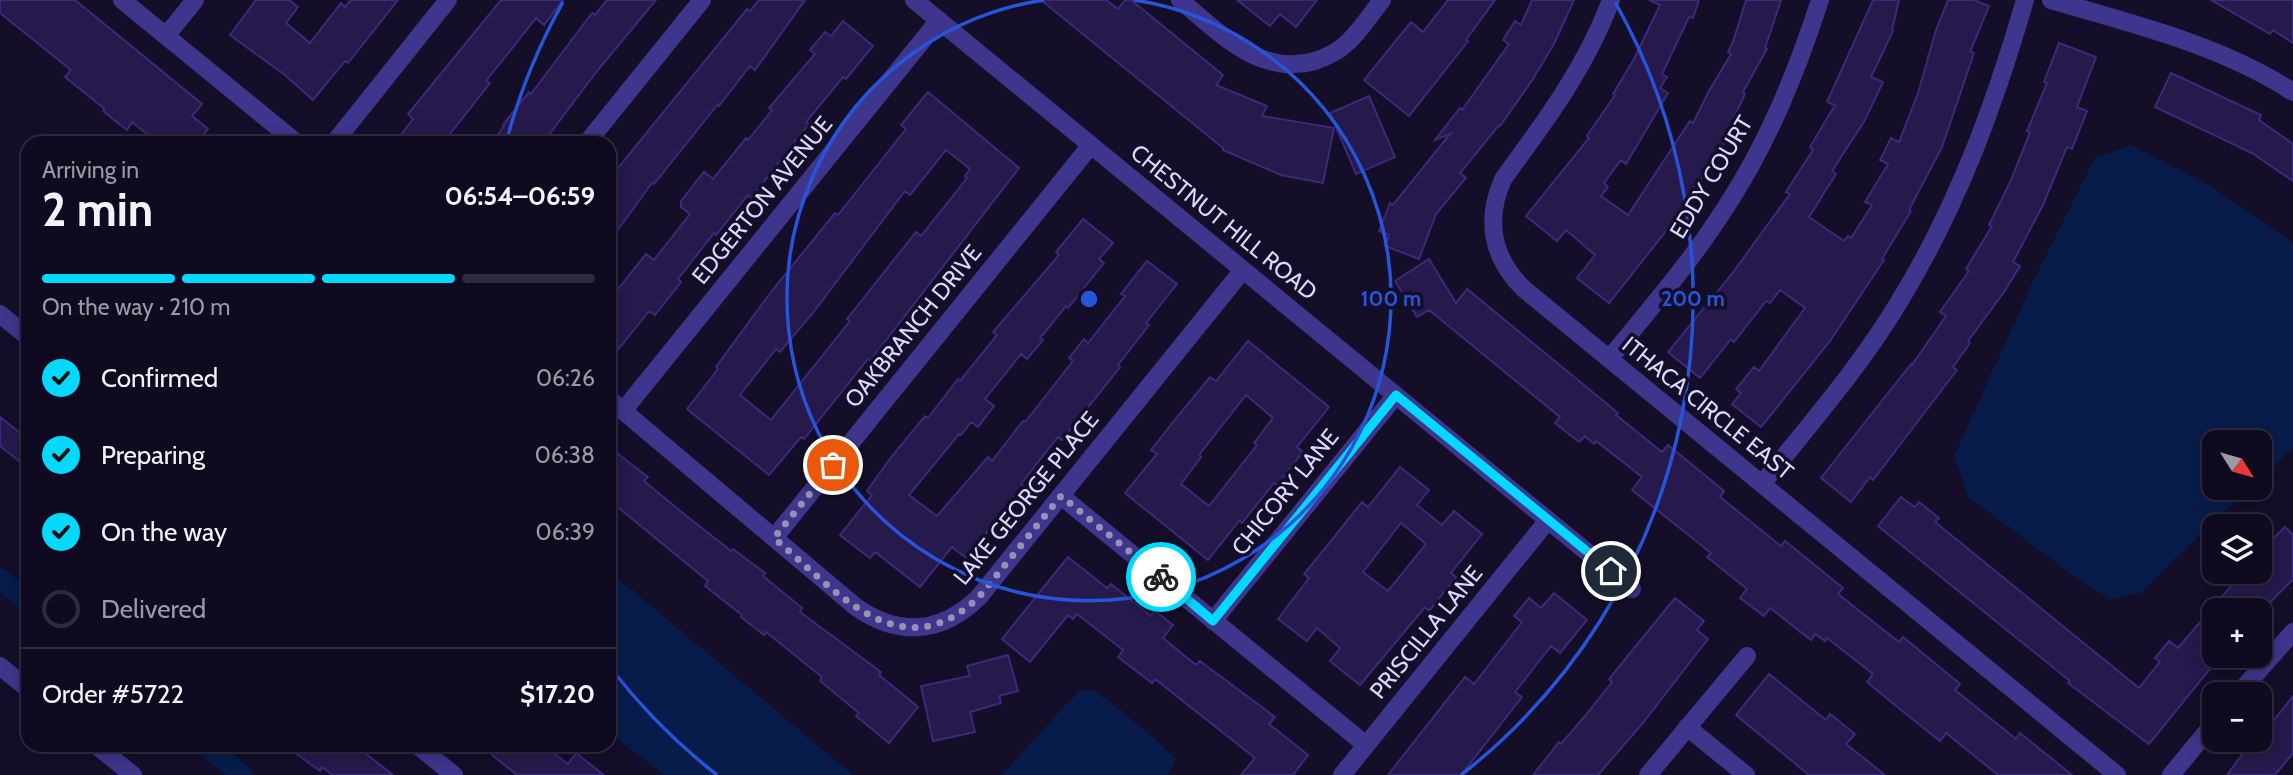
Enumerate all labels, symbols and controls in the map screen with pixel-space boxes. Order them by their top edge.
street label: EDGERTON AVENUE [686,111,838,289]
street label: EDDY COURT [1664,111,1758,243]
street label: CHESTNUT HILL ROAD [1125,138,1323,306]
text: Arriving in [42,156,139,184]
text: 06:54–06:59 [444,180,595,212]
text: 2 min [42,182,153,238]
street label: OAKBRANCH DRIVE [839,239,987,413]
text: 100 m [1361,286,1421,311]
text: 200 m [1661,286,1725,311]
centre of rings [1077,287,1101,311]
text: On the way · 210 m [42,293,230,321]
street label: ITHACA CIRCLE EAST [1617,330,1799,486]
icon: check [42,359,80,397]
text: Confirmed [101,362,218,394]
text: 06:26 [536,364,595,392]
street label: LAKE GEORGE PLACE [947,406,1105,590]
street label: CHICORY LANE [1226,423,1344,561]
north arrow [2202,430,2272,500]
map controls [2202,430,2272,752]
pin [803,435,863,495]
icon: check [42,436,80,474]
text: Preparing [101,439,205,471]
text: 06:38 [535,441,595,469]
icon: bag [814,446,852,484]
icon: check [42,513,80,551]
button: layers [2202,514,2272,584]
text: On the way [101,516,227,548]
text: 06:39 [536,518,595,546]
pin [1581,541,1641,601]
courier [1126,542,1196,612]
icon: home [1592,552,1630,590]
icon: bike [1142,558,1180,596]
street label: PRISCILLA LANE [1364,560,1488,704]
text: Delivered [101,593,206,625]
button: + [2202,598,2272,668]
text: Order #5722 [42,678,184,710]
text: $17.20 [520,678,595,710]
button: − [2202,682,2272,752]

